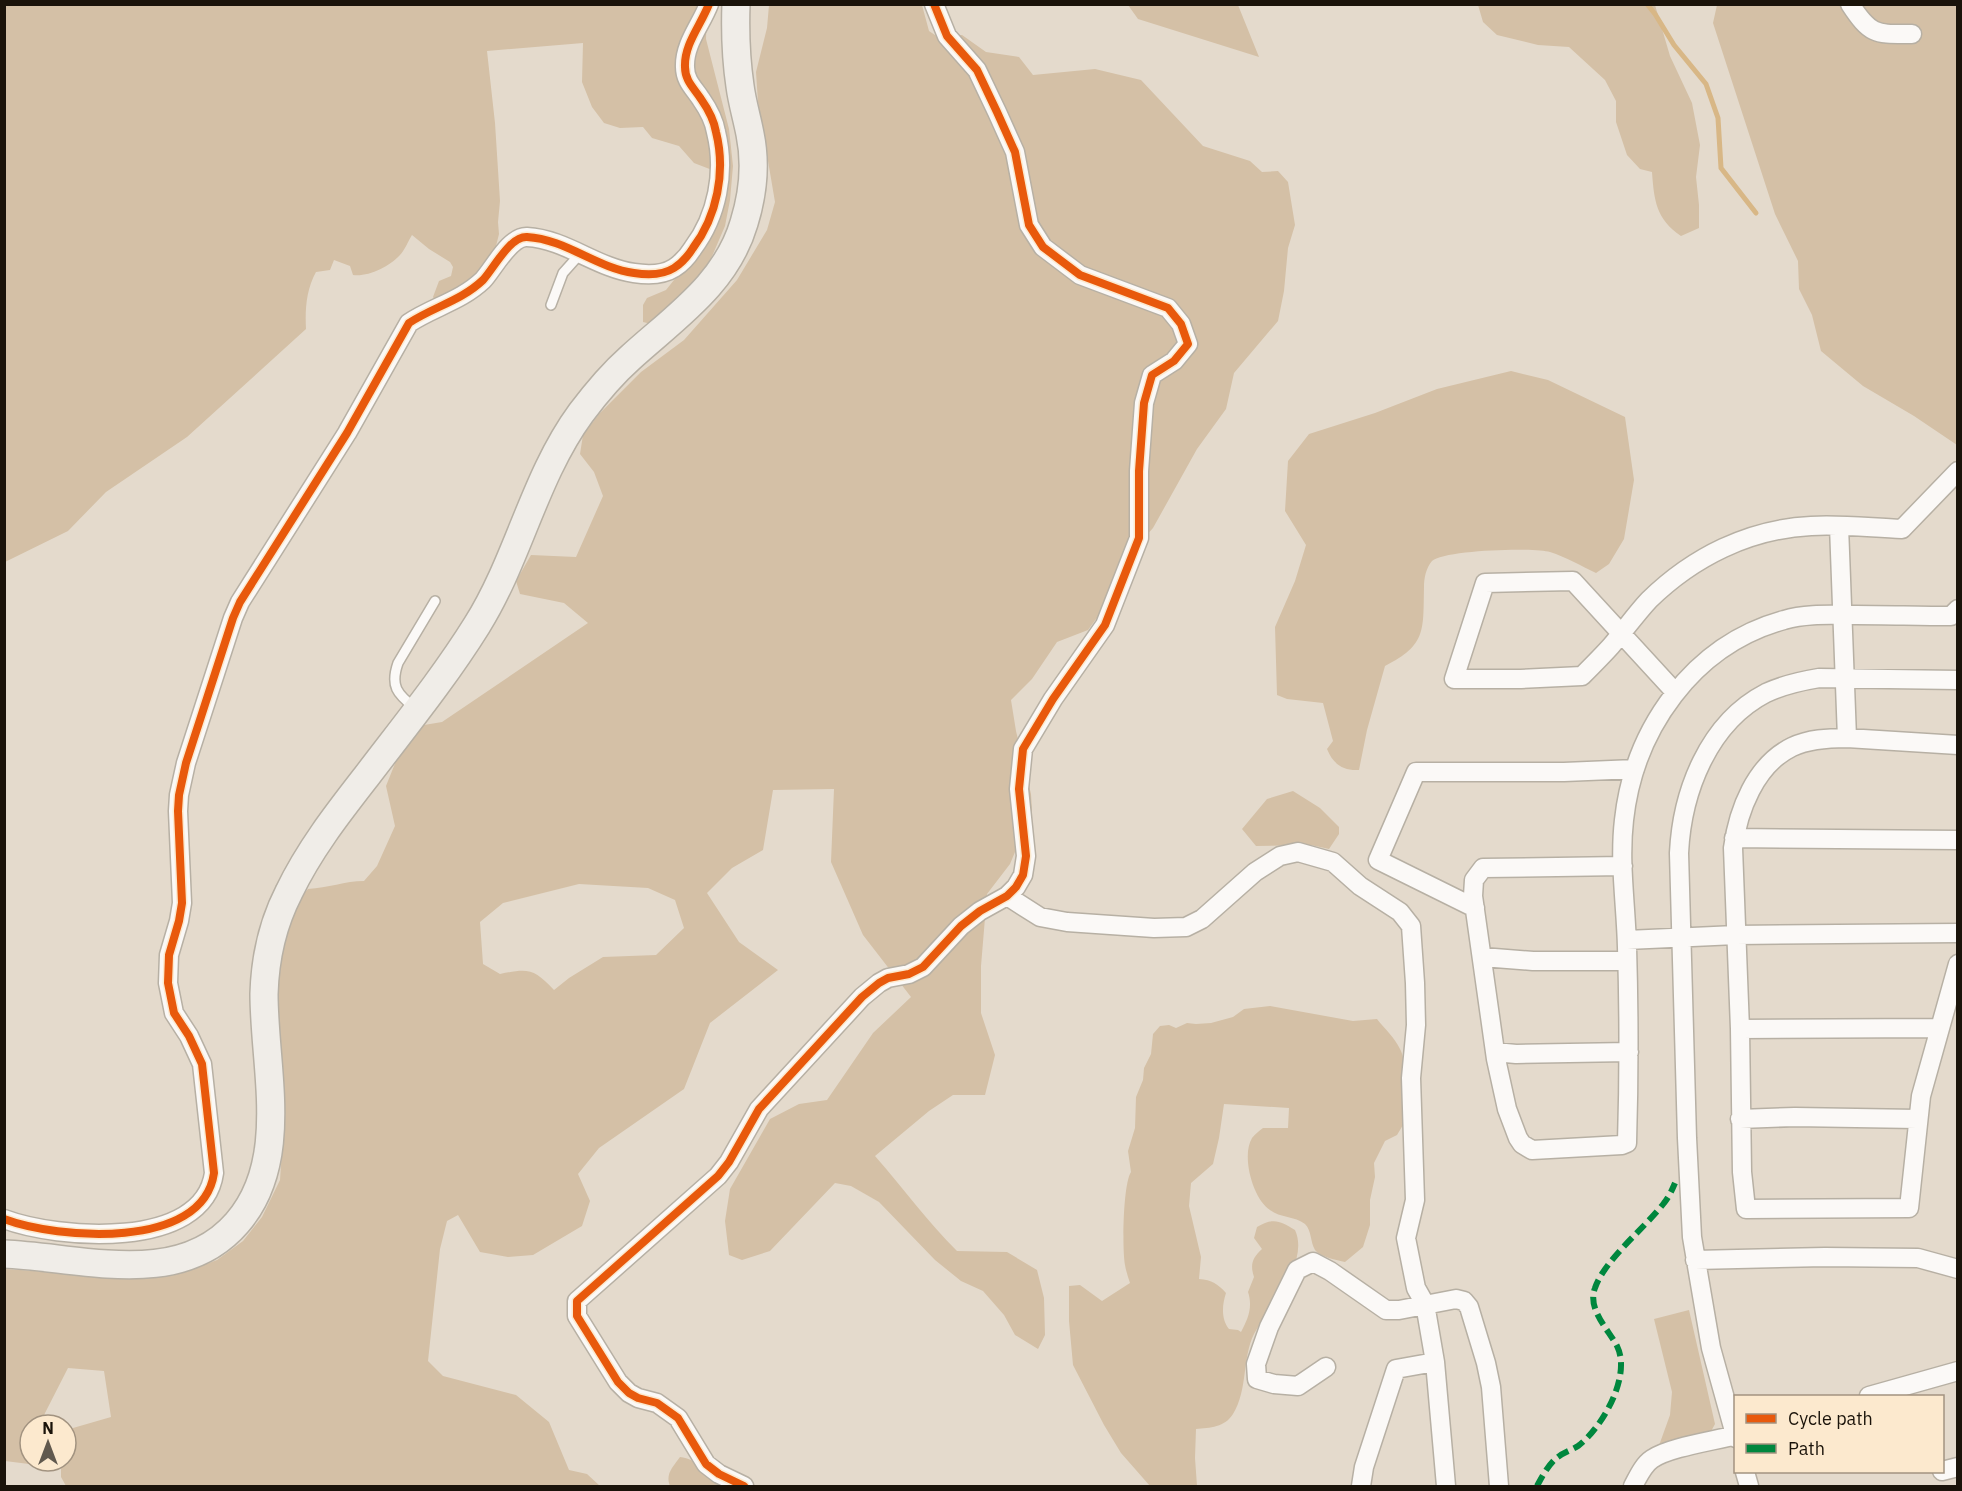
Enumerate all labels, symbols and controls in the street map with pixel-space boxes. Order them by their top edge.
legend [1734,1395,1944,1473]
text: Cycle path [1788,1407,1873,1430]
north arrow [18,1413,78,1473]
text: N [42,1418,54,1438]
text: Path [1788,1437,1825,1460]

